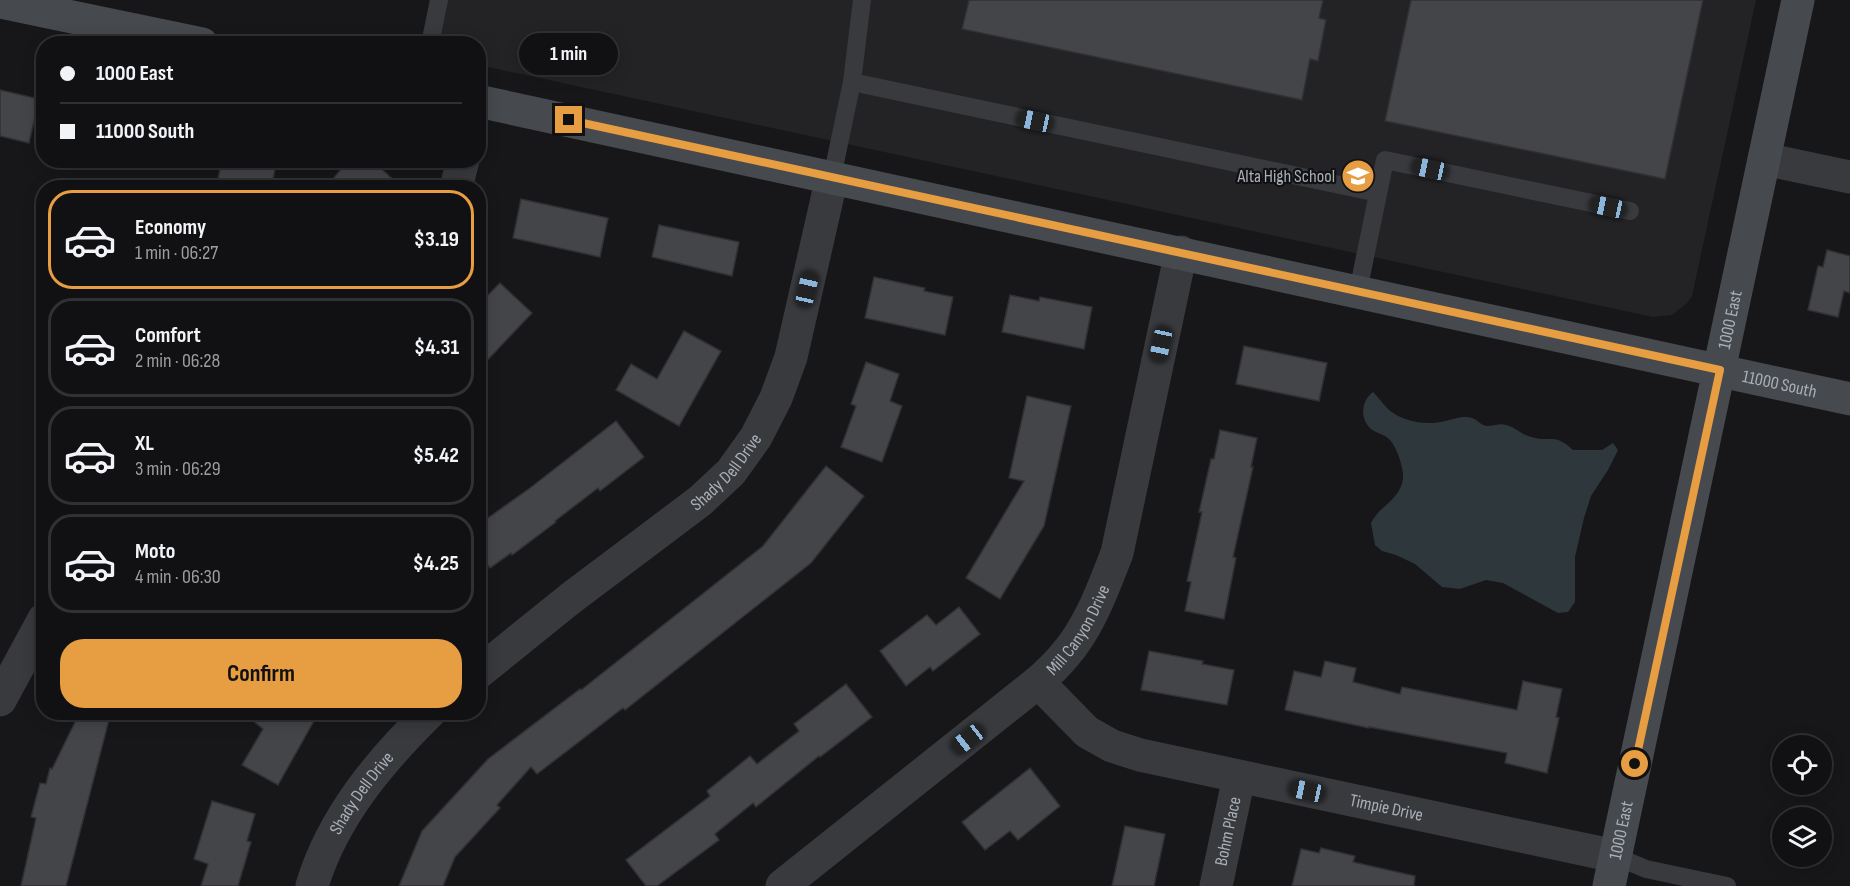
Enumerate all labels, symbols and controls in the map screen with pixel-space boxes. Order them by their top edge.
callout: 1 min [520,33,618,75]
text: 1 min [550,42,587,66]
text: 1000 East [96,60,174,87]
route end [555,106,582,133]
car [1016,108,1054,134]
text: 11000 South [96,118,194,145]
car [1411,156,1449,182]
school or university icon: Alta High School [1340,158,1376,194]
place label: Alta High School [1236,166,1335,187]
car [1589,194,1627,220]
icon: car [63,213,117,267]
text: Economy [135,214,206,241]
text: $3.19 [414,226,459,253]
text: 1 min · 06:27 [135,241,218,265]
car [794,269,820,309]
street label: 1000 East [1713,288,1746,351]
icon: car [63,321,117,375]
text: Comfort [135,322,201,349]
car [1148,325,1174,363]
text: $4.31 [414,334,459,361]
text: 2 min · 06:28 [135,349,220,373]
street label: 11000 South [1741,365,1819,402]
icon: car [63,429,117,483]
street label: Shady Dell Drive [686,429,766,515]
text: XL [135,430,154,457]
text: $5.42 [413,442,459,469]
text: 3 min · 06:29 [135,457,221,481]
icon: car [63,537,117,591]
text: Moto [135,538,175,565]
text: $4.25 [413,550,459,577]
text: 4 min · 06:30 [135,565,221,589]
street label: Mill Canyon Drive [1042,582,1114,679]
button: Confirm [60,639,462,708]
car [948,721,988,757]
map controls [1772,735,1832,867]
button: locate [1772,735,1832,795]
street label: Shady Dell Drive [325,747,398,838]
route start [1621,750,1648,777]
car [1288,778,1326,804]
street label: Timpie Drive [1348,789,1425,825]
street label: Bohm Place [1210,795,1245,868]
street label: 1000 East [1604,799,1637,861]
button: layers [1772,807,1832,867]

